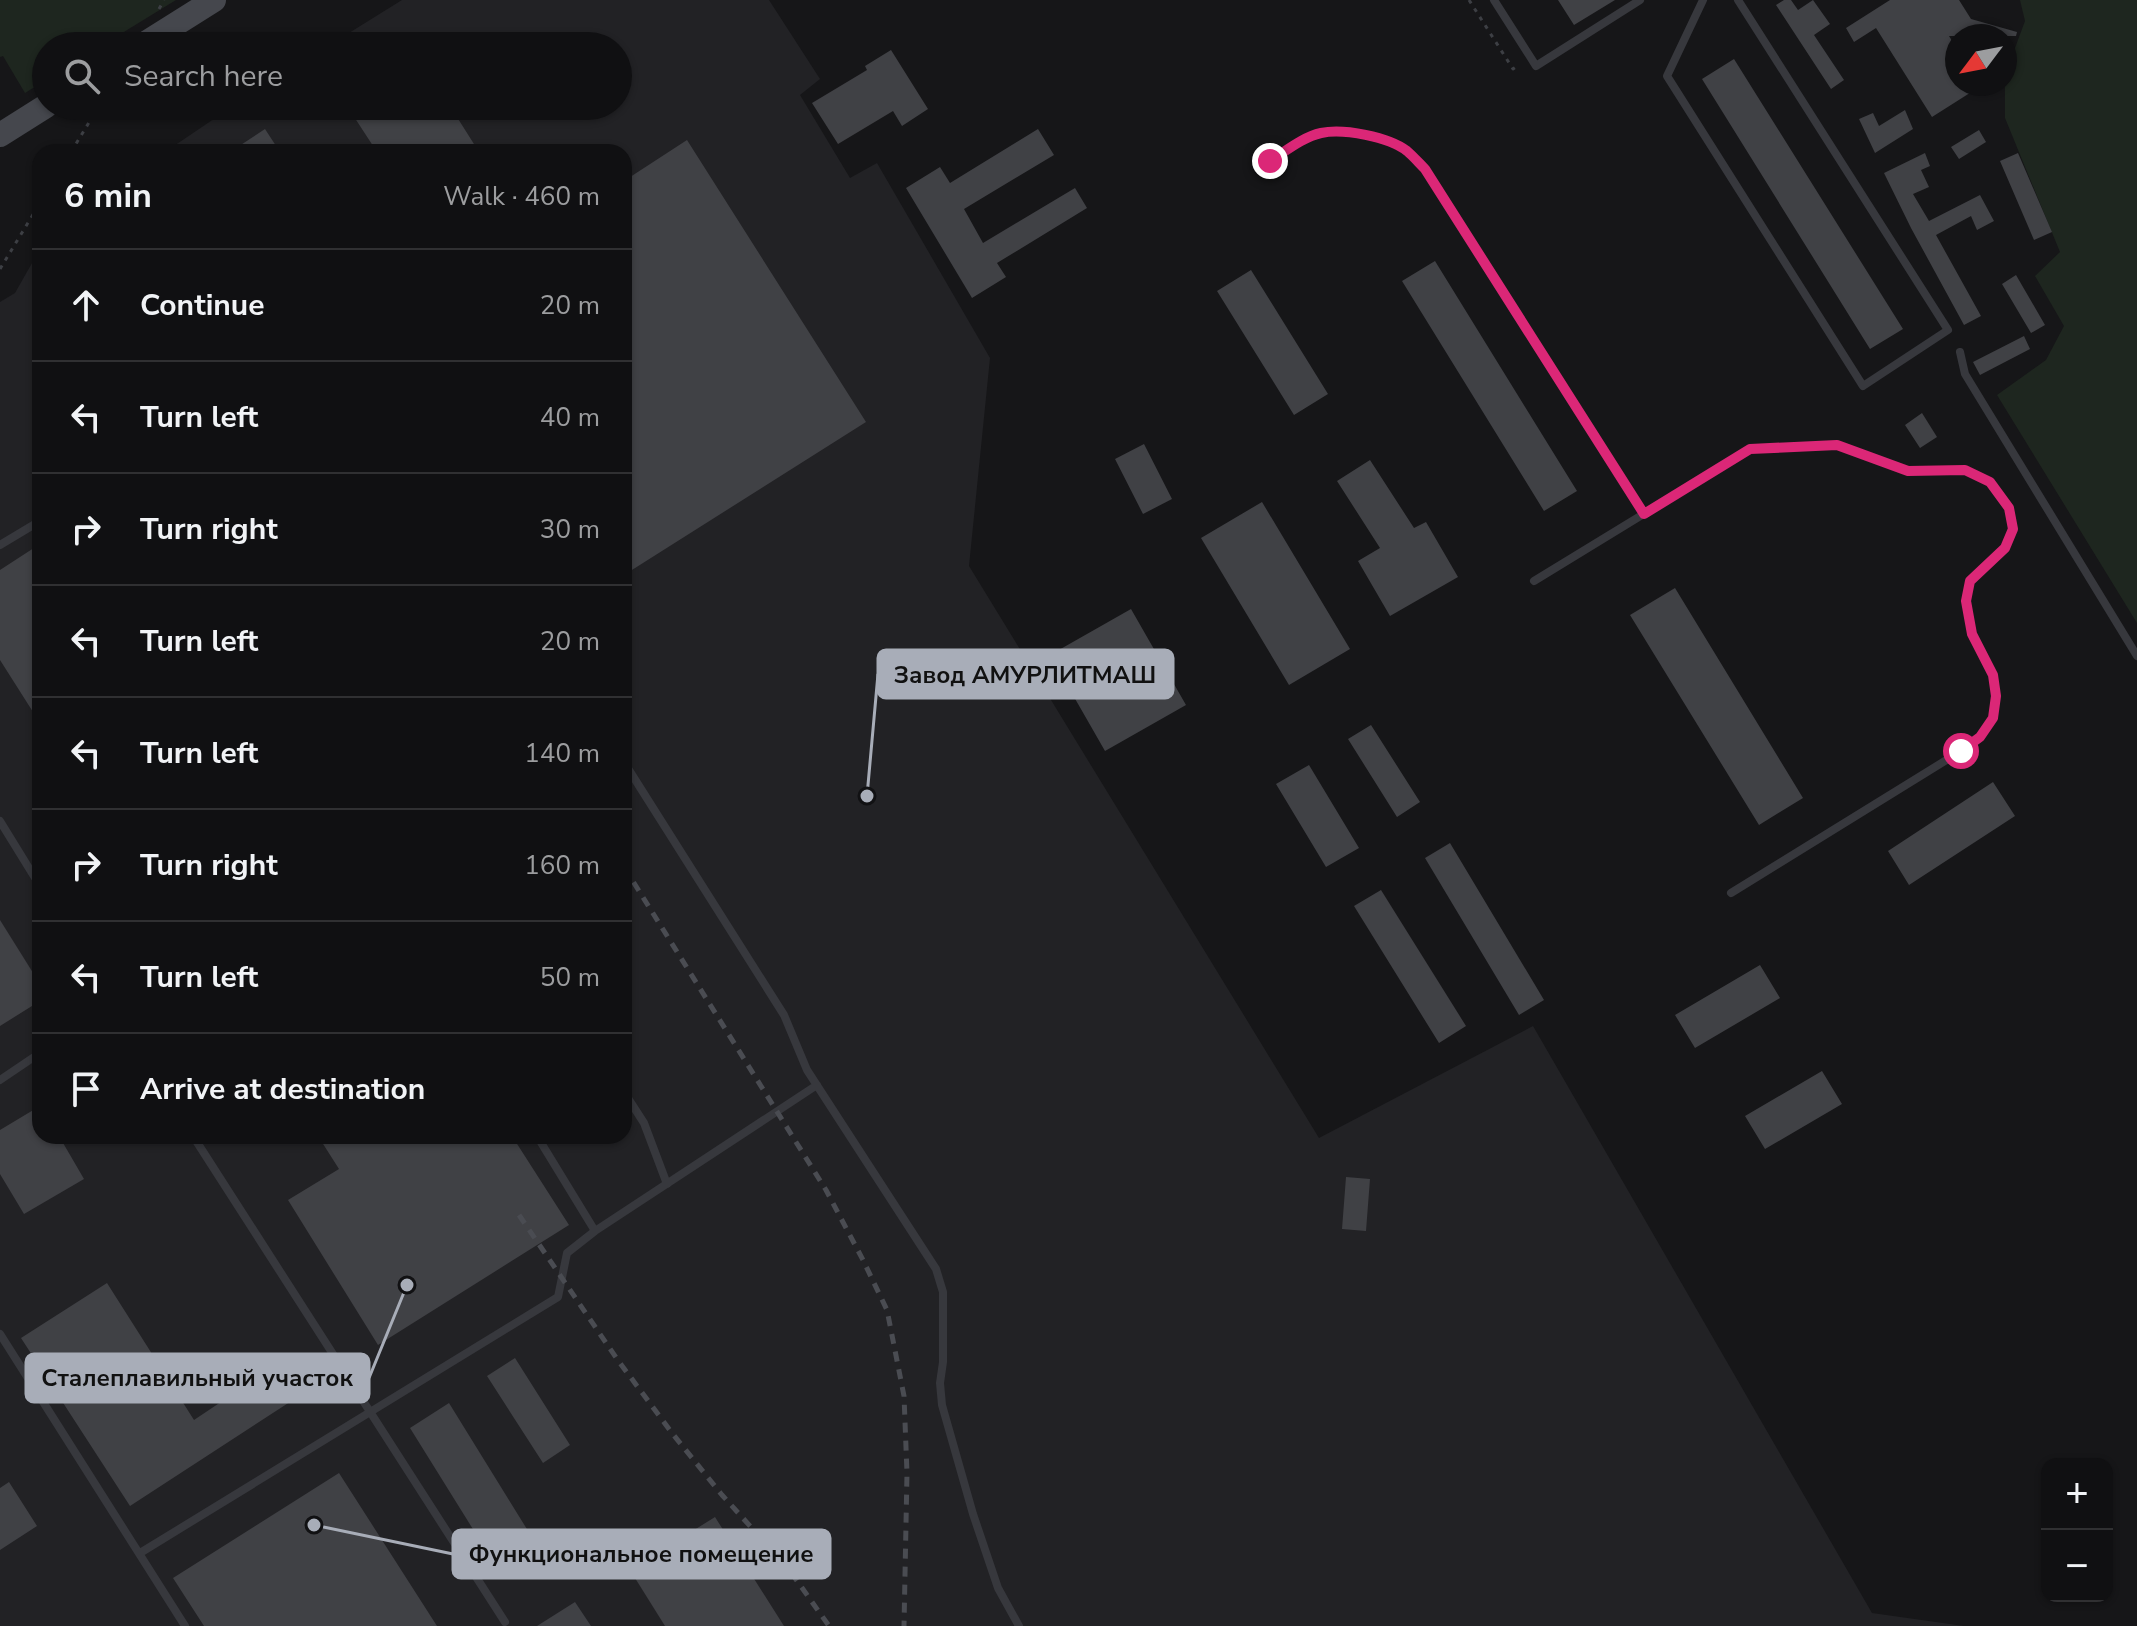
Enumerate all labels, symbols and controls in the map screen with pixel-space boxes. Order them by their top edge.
north arrow [1945,24,2017,96]
search box [32,32,632,120]
icon: search [60,54,104,98]
text: Search here [124,56,283,97]
route end [1252,143,1288,179]
text: 6 min [64,173,152,219]
text: Walk · 460 m [443,179,600,214]
icon: ahead [64,283,108,327]
text: Continue [140,285,265,326]
text: 20 m [540,288,600,323]
icon: left [64,395,108,439]
text: Turn left [140,397,258,438]
text: 40 m [540,400,600,435]
icon: right [64,507,108,551]
text: Turn right [140,509,278,550]
text: 30 m [540,512,600,547]
icon: left [64,619,108,663]
text: Turn left [140,621,258,662]
text: 20 m [540,624,600,659]
callout: Завод АМУРЛИТМАШ [878,650,1173,698]
text: Завод АМУРЛИТМАШ [894,659,1156,691]
icon: left [64,731,108,775]
text: Turn left [140,733,258,774]
route start [1943,733,1979,769]
text: 140 m [524,736,600,771]
icon: right [64,843,108,887]
text: Turn right [140,845,278,886]
text: 160 m [524,848,600,883]
icon: left [64,955,108,999]
text: Turn left [140,957,258,998]
text: 50 m [540,960,600,995]
icon: arrive [64,1067,108,1111]
text: Arrive at destination [140,1069,425,1110]
callout: Сталеплавильный участок [26,1354,369,1402]
text: Сталеплавильный участок [41,1362,353,1394]
map controls [2041,1458,2113,1602]
button: + [2041,1458,2113,1530]
callout: Функциональное помещение [453,1530,830,1578]
button: − [2041,1530,2113,1602]
text: Функциональное помещение [469,1538,813,1570]

